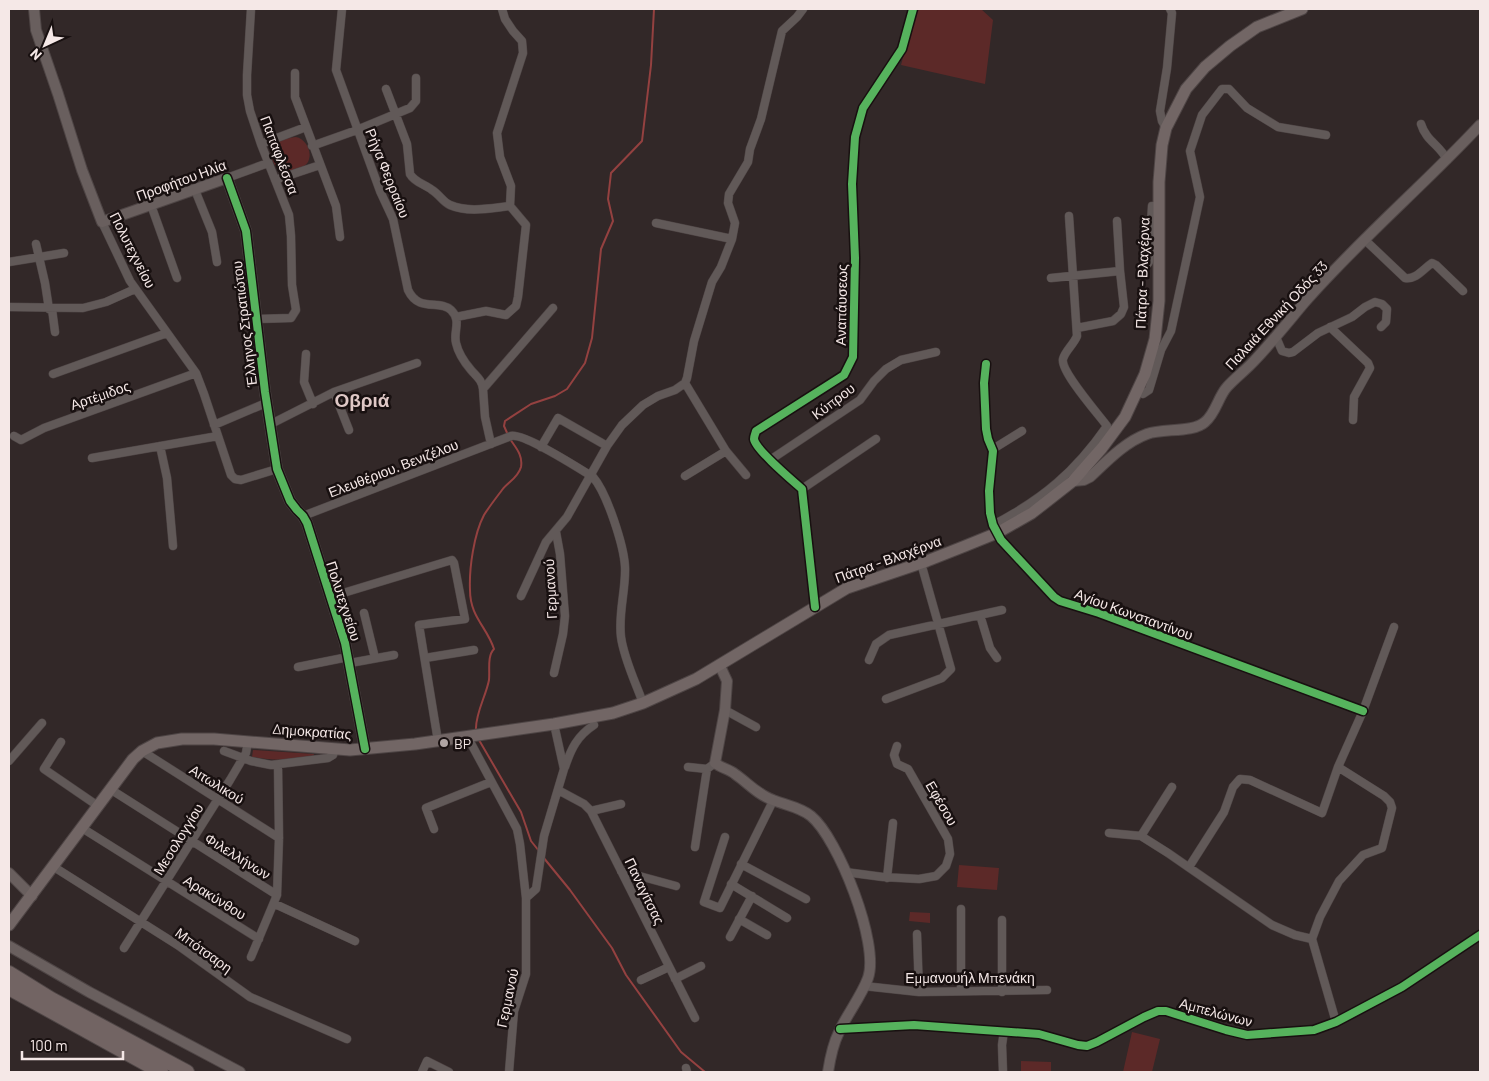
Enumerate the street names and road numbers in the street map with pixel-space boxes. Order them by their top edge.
street label: Παπαφλέσσα [257,113,303,197]
street label: Ρήγα Φερραίου [362,126,414,220]
street label: Προφήτου Ηλία [134,156,228,204]
street label: Πολυτεχνείου [107,209,159,291]
street label: Πάτρα - Βλαχέρνα [1132,217,1152,329]
street label: Παλαιά Εθνική Οδός 33 [1221,257,1331,373]
street label: Έλληνος Στρατιώτου [228,260,260,389]
street label: Αναπάυσεως [832,264,850,346]
street label: Αρτέμιδος [68,377,132,413]
street label: Κύπρου [808,379,858,423]
street label: Ελευθέριου. Βενιζέλου [326,435,460,501]
street label: Πάτρα - Βλαχέρνα [833,532,943,586]
street label: Πολυτεχνείου [323,559,365,643]
street label: Γερμανού [540,559,560,619]
street label: Αγίου Κωνσταντίνου [1073,585,1195,643]
street label: Δημοκρατίας [272,720,352,742]
street label: Αιτωλικού [187,761,247,807]
street label: Εφέσου [922,778,962,828]
street label: Μεσολογγίου [149,800,207,878]
street label: Φιλελλήνων [202,829,274,883]
street label: Παναγίτσας [622,855,669,927]
street label: Αρακύνθου [181,871,249,923]
street label: Μπότσαρη [172,924,236,976]
street label: Γερμανού [492,967,522,1029]
street label: Εμμανουήλ Μπενάκη [905,969,1035,986]
street label: Αμπελώνων [1178,994,1254,1030]

